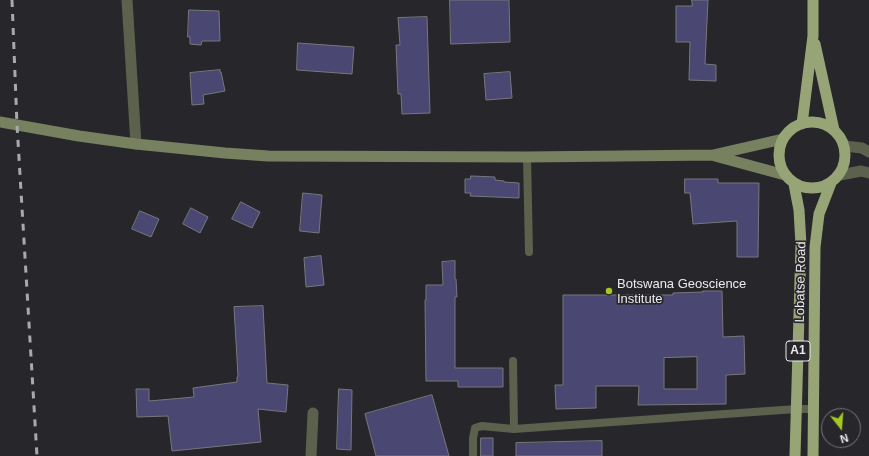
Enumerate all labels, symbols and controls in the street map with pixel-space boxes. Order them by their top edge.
street label: Lobatse Road [792,241,810,323]
place label: Botswana Geoscience Institute [617,276,746,307]
marker: Botswana Geoscience Institute [604,286,614,296]
road number: A1 [786,341,810,361]
north arrow [821,408,861,448]
text: N [839,432,850,445]

